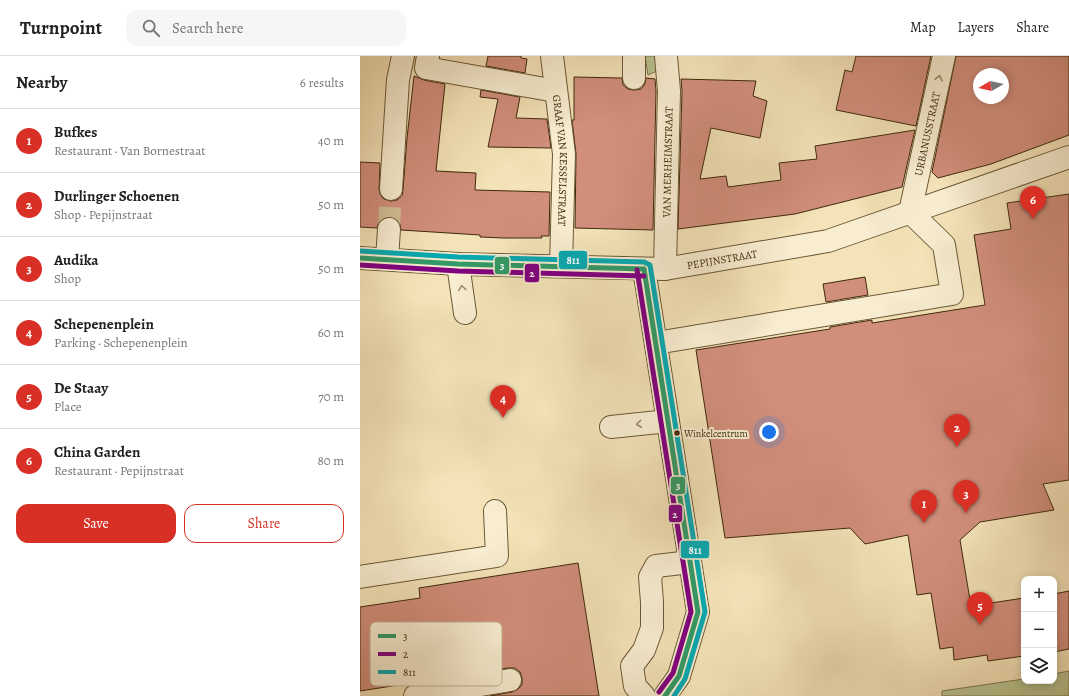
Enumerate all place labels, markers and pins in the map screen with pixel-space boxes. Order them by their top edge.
pin: 6 [1020,186,1046,219]
pin: 4 [490,385,516,418]
pin: 2 [944,414,970,447]
place label: Winkelcentrum [683,427,748,440]
marker: Winkelcentrum [672,428,682,438]
pin: 3 [953,480,979,513]
pin: 1 [911,490,937,523]
pin: 5 [967,592,993,625]

